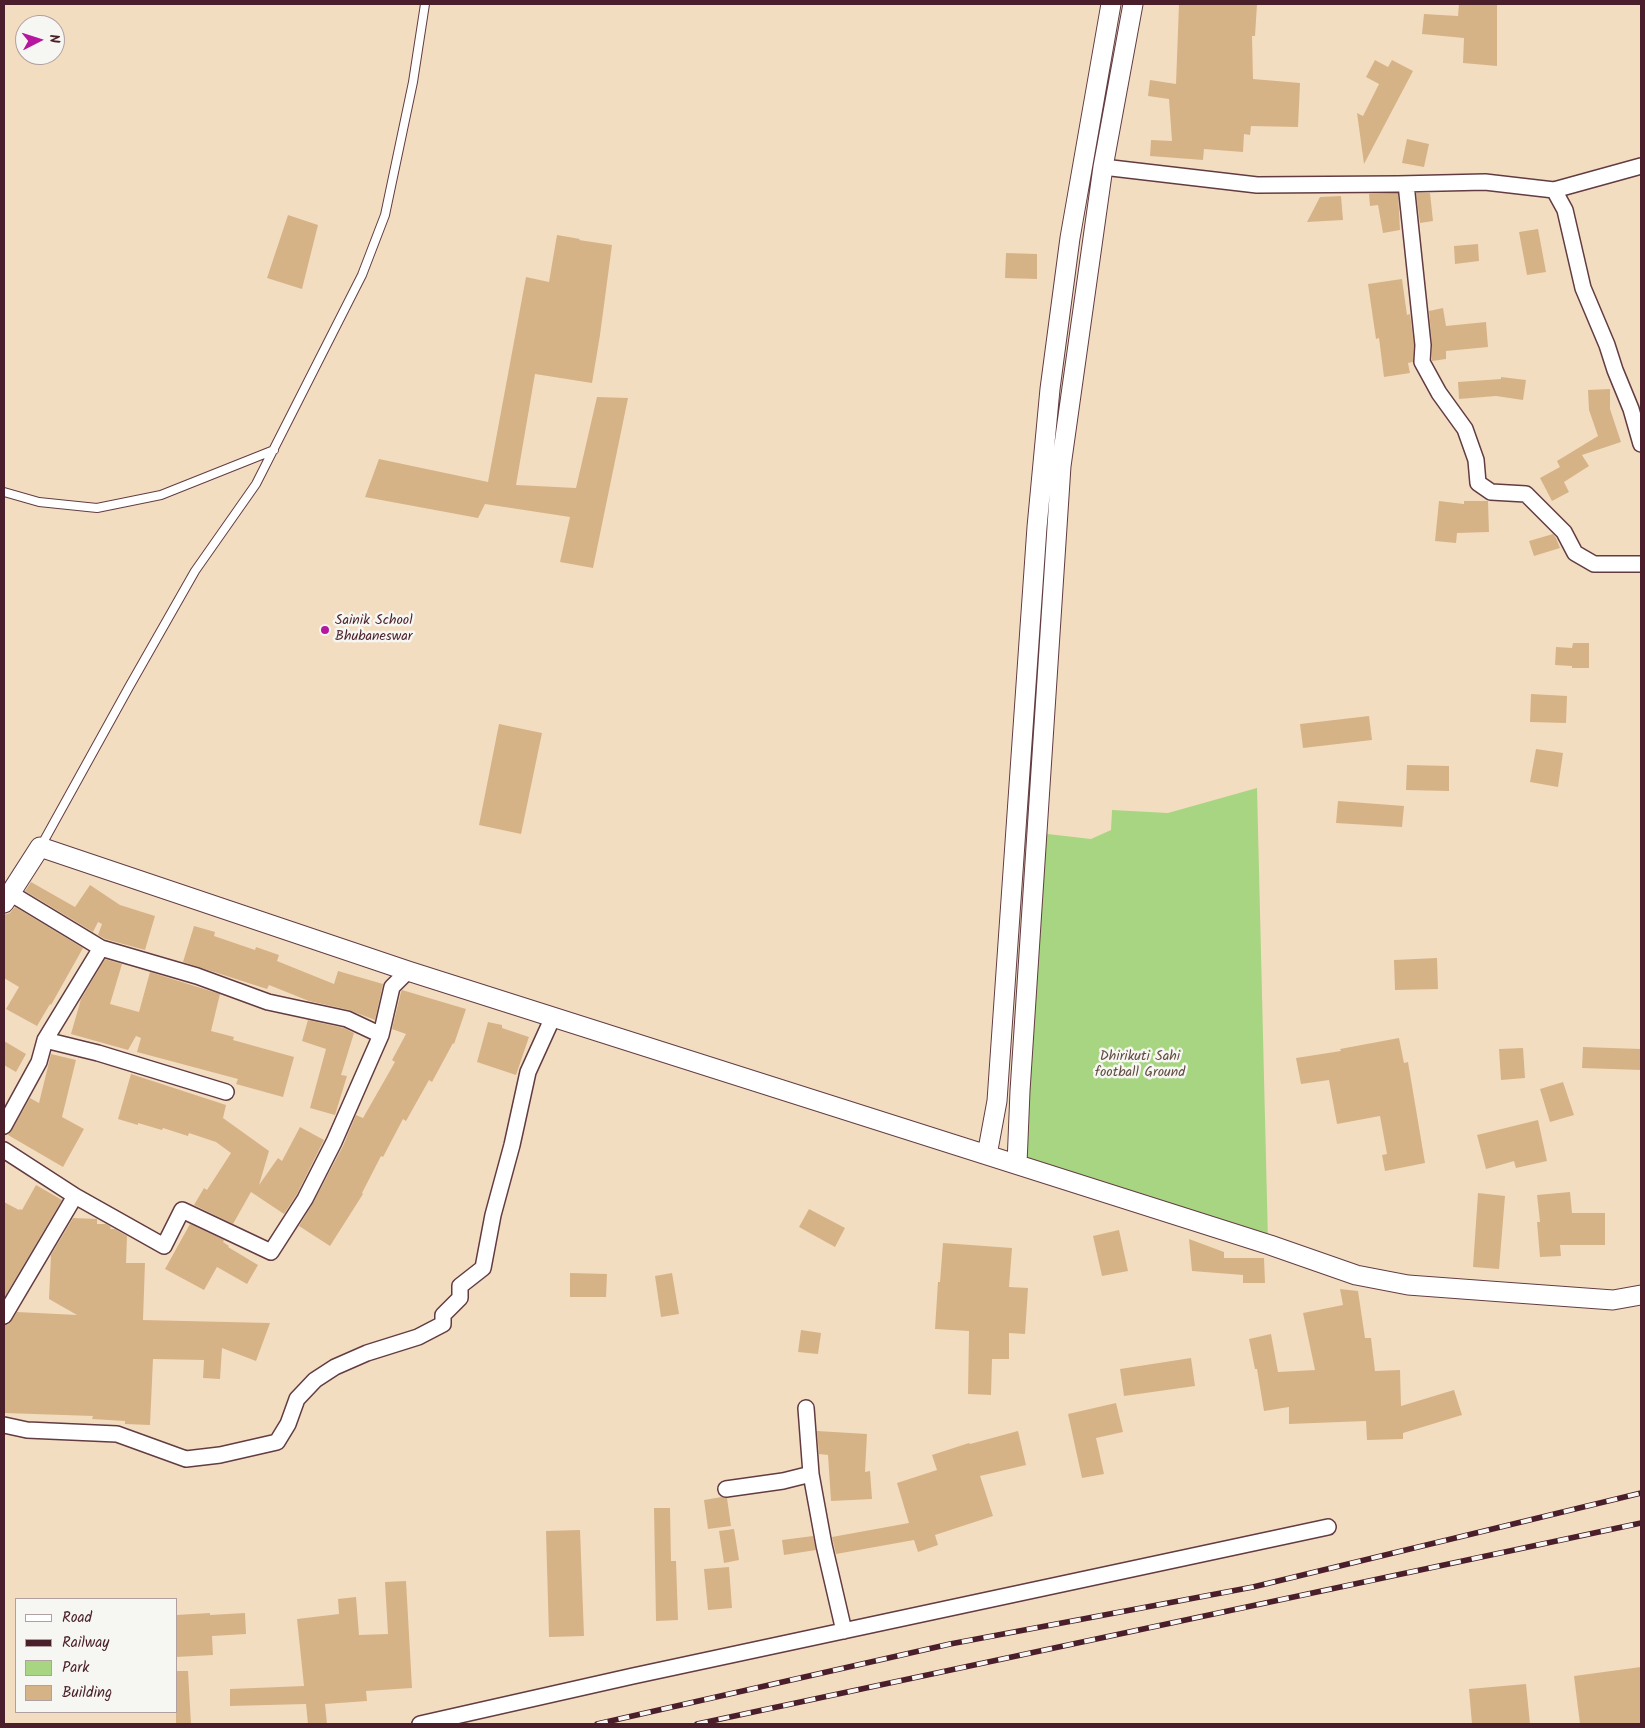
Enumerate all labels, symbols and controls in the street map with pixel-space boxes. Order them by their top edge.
north arrow [15,15,65,65]
text: N [43,33,65,44]
place label: Sainik School Bhubaneswar [335,614,413,646]
marker: Sainik School Bhubaneswar [319,624,331,636]
park label: Dhirikuti Sahi football Ground [1095,1050,1185,1082]
legend [15,1598,178,1713]
text: Road [62,1606,92,1630]
text: Railway [62,1631,109,1655]
text: Park [62,1656,89,1680]
text: Building [62,1681,112,1705]

